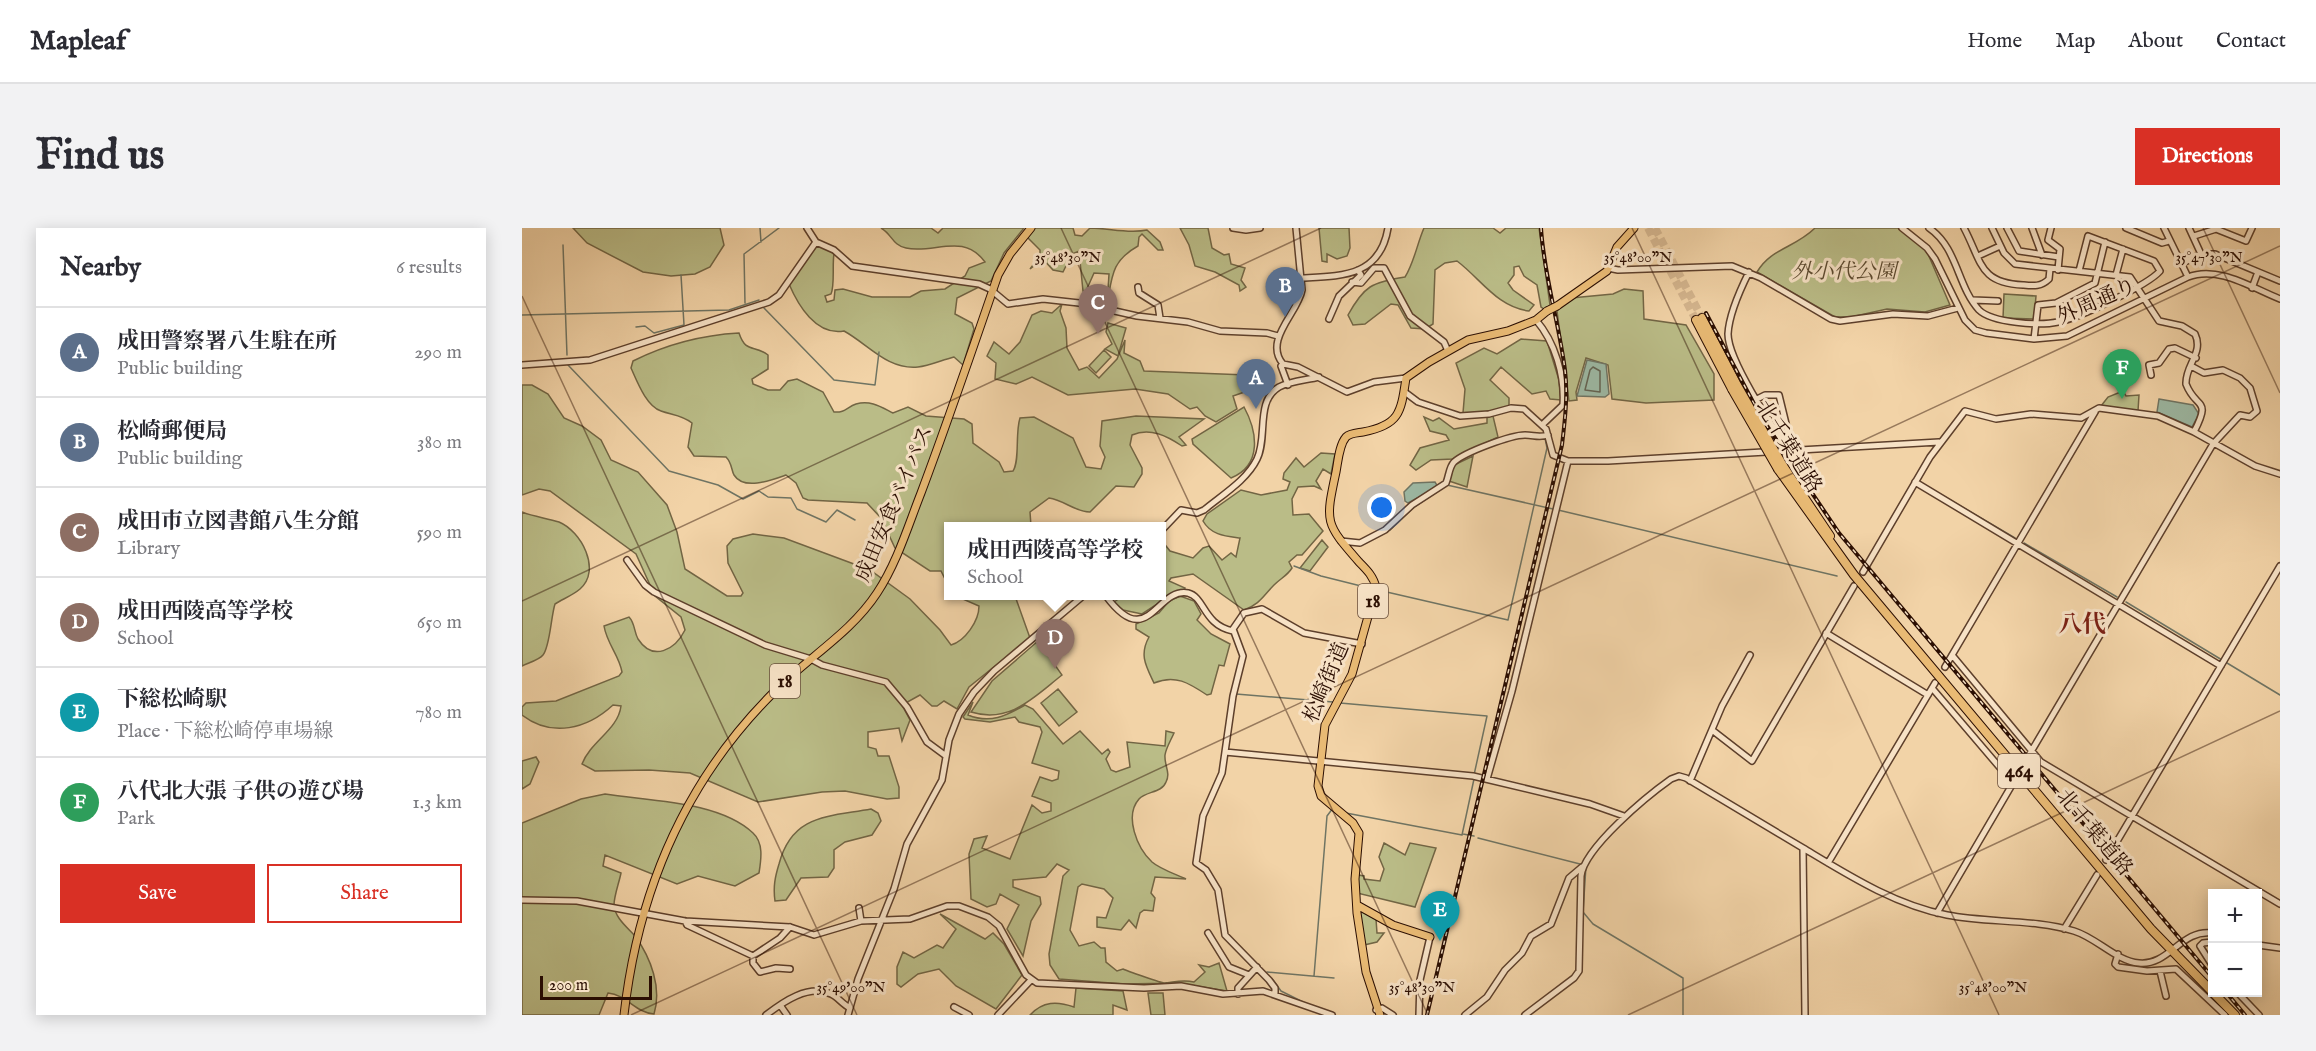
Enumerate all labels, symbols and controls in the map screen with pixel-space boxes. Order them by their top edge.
text: Mapleaf [30,24,126,59]
text: Home [1967,28,2022,55]
text: Map [2055,28,2095,55]
text: About [2128,28,2183,55]
text: Contact [2216,28,2286,55]
button: Directions [2135,128,2280,185]
text: Find us [36,130,164,183]
text: 35°48'30"N [1035,248,1101,267]
text: 35°48'00"N [1604,248,1672,267]
text: 35°47'30"N [2175,248,2243,267]
text: Nearby [60,251,141,284]
text: 6 results [396,255,462,280]
park label: 外小代公園 [1792,259,1899,286]
pin: B [1266,268,1305,317]
street label: 外周通り [2053,273,2141,331]
pin: C [1078,285,1118,334]
text: 成田警察署八生駐在所 [117,328,337,356]
text: A [73,340,86,365]
text: 290 m [414,340,462,365]
pin: F [2102,350,2142,399]
text: Public building [117,356,242,381]
pin: A [1236,360,1276,409]
street label: 北千葉道路 [1749,395,1827,499]
text: 松崎郵便局 [117,418,227,446]
street label: 成田安食バイパス [850,422,940,586]
text: B [73,430,86,455]
text: 380 m [417,430,462,455]
text: Public building [117,446,242,471]
your location [1367,493,1396,522]
text: 成田市立図書館八生分館 [117,508,359,536]
text: C [72,520,87,545]
text: 590 m [416,520,462,545]
popup [944,522,1166,600]
text: Library [117,536,180,561]
text: 成田西陵高等学校 [967,537,1143,565]
text: School [967,565,1023,590]
road number: 18 [1358,584,1388,618]
text: 成田西陵高等学校 [117,598,293,626]
text: D [71,610,88,635]
text: 650 m [417,610,462,635]
district label: 八代 [2058,610,2106,641]
pin: D [1036,620,1074,669]
text: School [117,626,173,651]
street label: 松崎街道 [1298,639,1356,727]
road number: 18 [770,664,800,698]
text: 下総松崎駅 [117,686,227,714]
text: E [73,700,86,725]
text: 780 m [415,700,462,725]
text: Place · 下総松崎停車場線 [117,719,334,744]
road number: 464 [1998,754,2040,788]
text: 八代北大張 子供の遊び場 [117,778,364,806]
street label: 北千葉道路 [2050,784,2138,882]
text: F [73,790,86,815]
text: 1.3 km [412,790,462,815]
text: Park [117,806,155,831]
button: Save [60,864,255,923]
button: Share [267,864,462,923]
map controls [2208,889,2262,997]
button: + [2208,889,2262,943]
pin: E [1420,892,1460,941]
button: − [2208,943,2262,997]
scale bar [540,973,652,1000]
text: 200 m [549,976,588,996]
text: 35°49'00"N [817,978,886,997]
text: 35°48'30"N [1389,978,1455,997]
text: 35°48'00"N [1959,978,2027,997]

